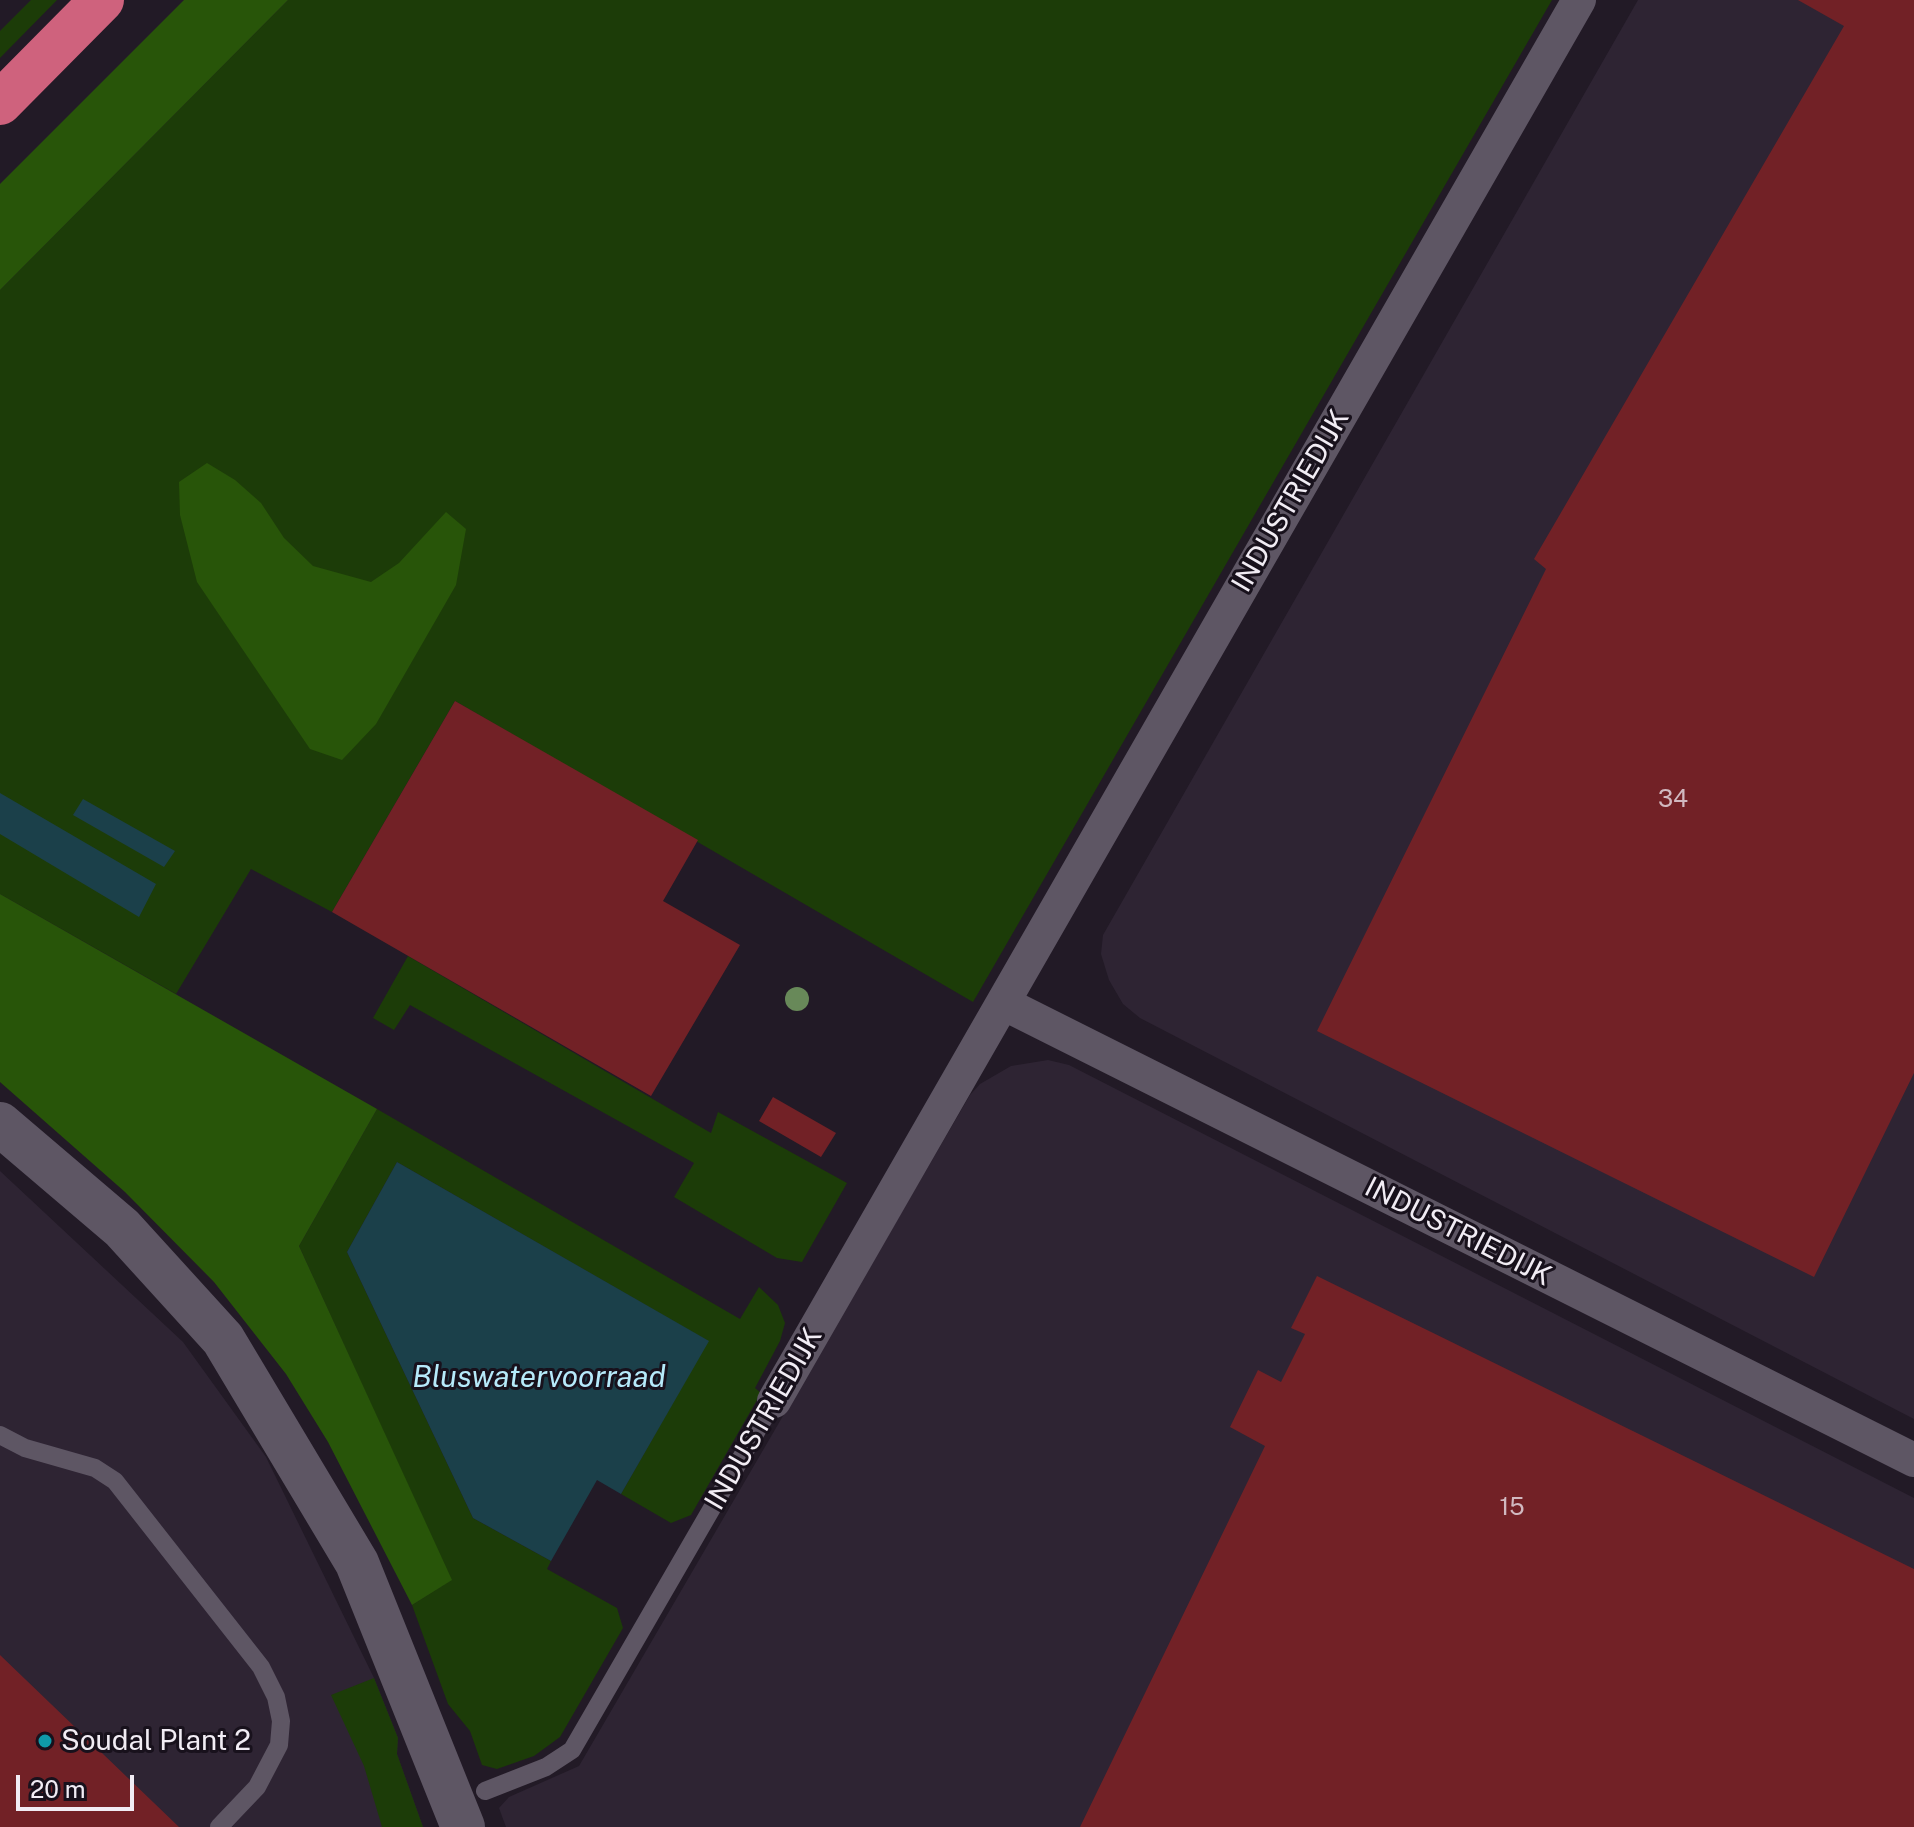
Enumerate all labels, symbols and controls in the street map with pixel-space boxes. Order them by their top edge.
street label: INDUSTRIEDIJK [1225,404,1357,598]
house number: 34 [1658,786,1688,814]
street label: INDUSTRIEDIJK [1359,1171,1557,1293]
street label: INDUSTRIEDIJK [698,1322,830,1516]
water label: Bluswatervoorraad [412,1360,666,1396]
house number: 15 [1499,1494,1525,1522]
place label: Soudal Plant 2 [61,1724,251,1758]
marker: Soudal Plant 2 [36,1732,54,1750]
scale bar [20,1759,138,1809]
text: 20 m [30,1775,86,1803]

